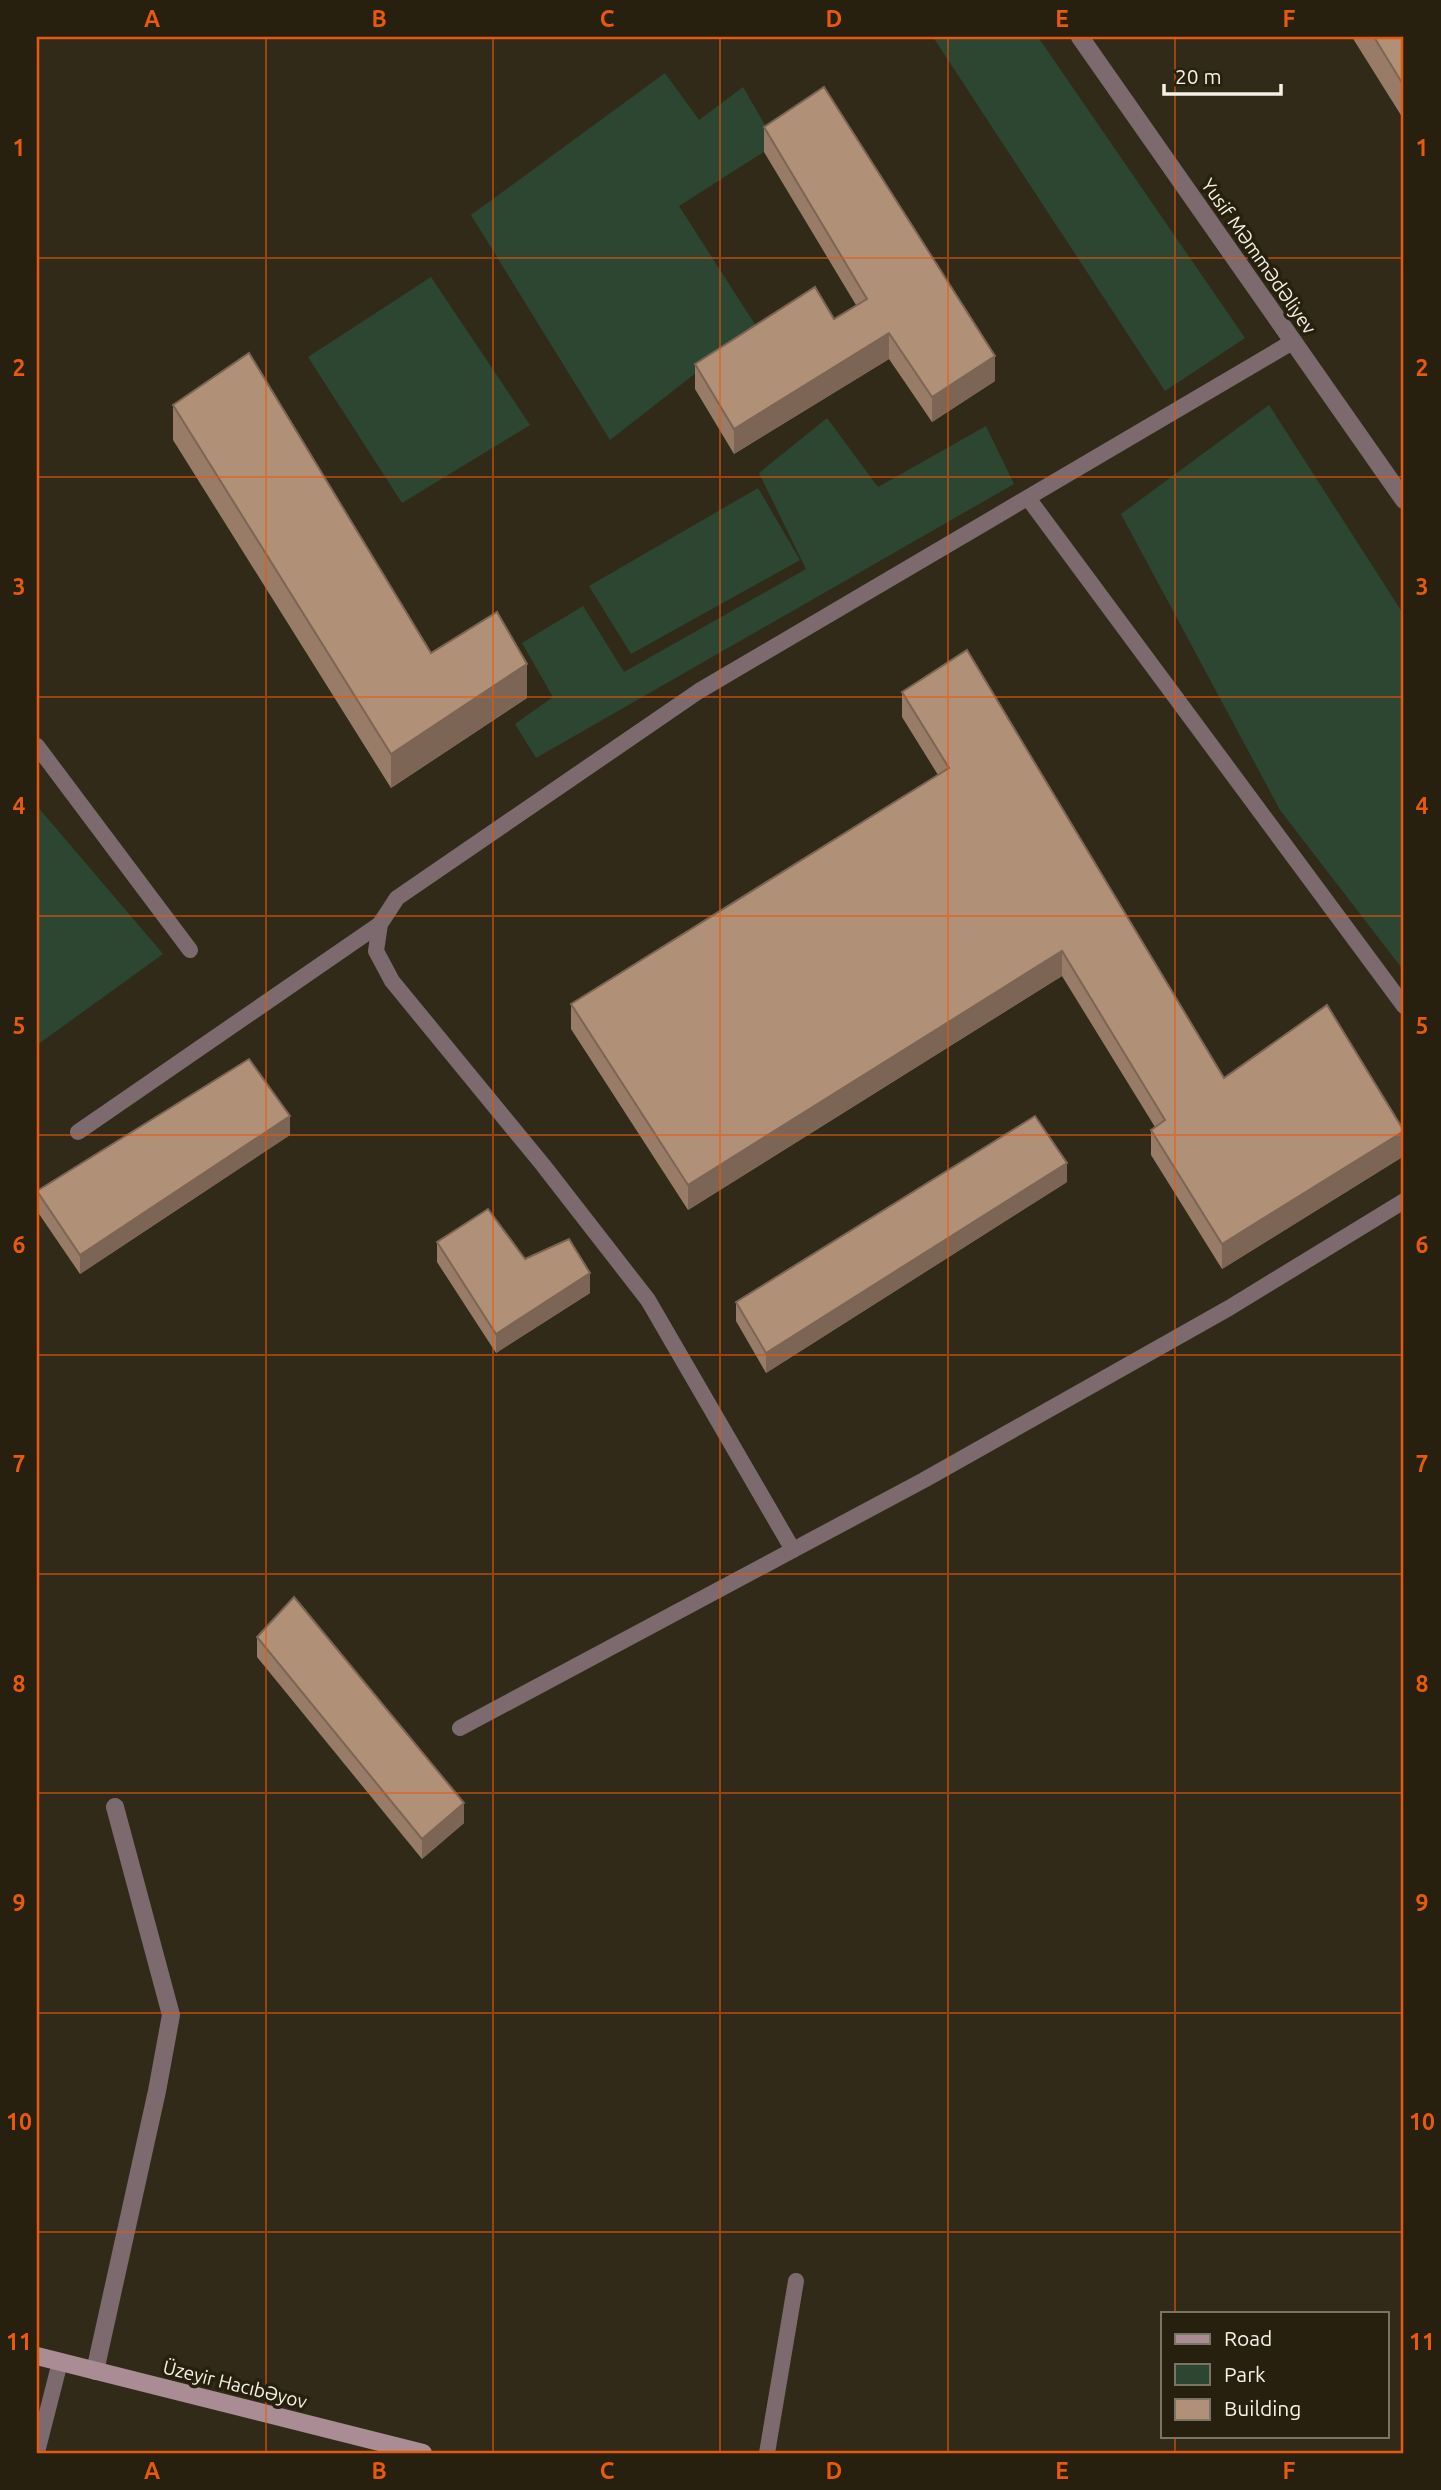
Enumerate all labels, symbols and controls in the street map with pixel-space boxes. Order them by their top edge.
text: A [144,6,160,31]
text: B [371,6,387,31]
text: C [600,6,615,31]
text: D [826,6,842,31]
text: E [1055,6,1069,31]
text: F [1283,6,1296,31]
scale bar [1164,52,1282,96]
text: 20 m [1175,64,1222,88]
text: 1 [13,135,25,160]
text: 1 [1416,135,1428,160]
street label: Yusif Məmmədəliyev [1197,174,1321,338]
text: 2 [13,355,25,380]
text: 2 [1416,355,1428,380]
text: 3 [13,574,25,599]
text: 3 [1416,574,1428,599]
text: 4 [13,793,26,818]
text: 4 [1416,793,1429,818]
text: 5 [13,1013,25,1038]
text: 5 [1416,1013,1428,1038]
text: 6 [13,1232,26,1257]
text: 6 [1416,1232,1429,1257]
text: 7 [13,1451,25,1476]
text: 7 [1416,1451,1428,1476]
text: 8 [13,1671,25,1696]
text: 8 [1416,1671,1428,1696]
text: 9 [13,1890,25,1915]
text: 9 [1416,1890,1428,1915]
text: 10 [6,2109,32,2134]
text: 10 [1409,2109,1435,2134]
legend [1161,2312,1388,2438]
text: Road [1224,2326,1272,2350]
text: 11 [6,2329,32,2354]
text: 11 [1409,2329,1435,2354]
street label: Üzeyir Hacıbəyov [161,2355,309,2413]
text: Park [1224,2362,1266,2386]
text: Building [1224,2396,1301,2420]
text: A [144,2458,160,2483]
text: B [371,2458,387,2483]
text: C [600,2458,615,2483]
text: D [826,2458,842,2483]
text: E [1055,2458,1069,2483]
text: F [1283,2458,1296,2483]

